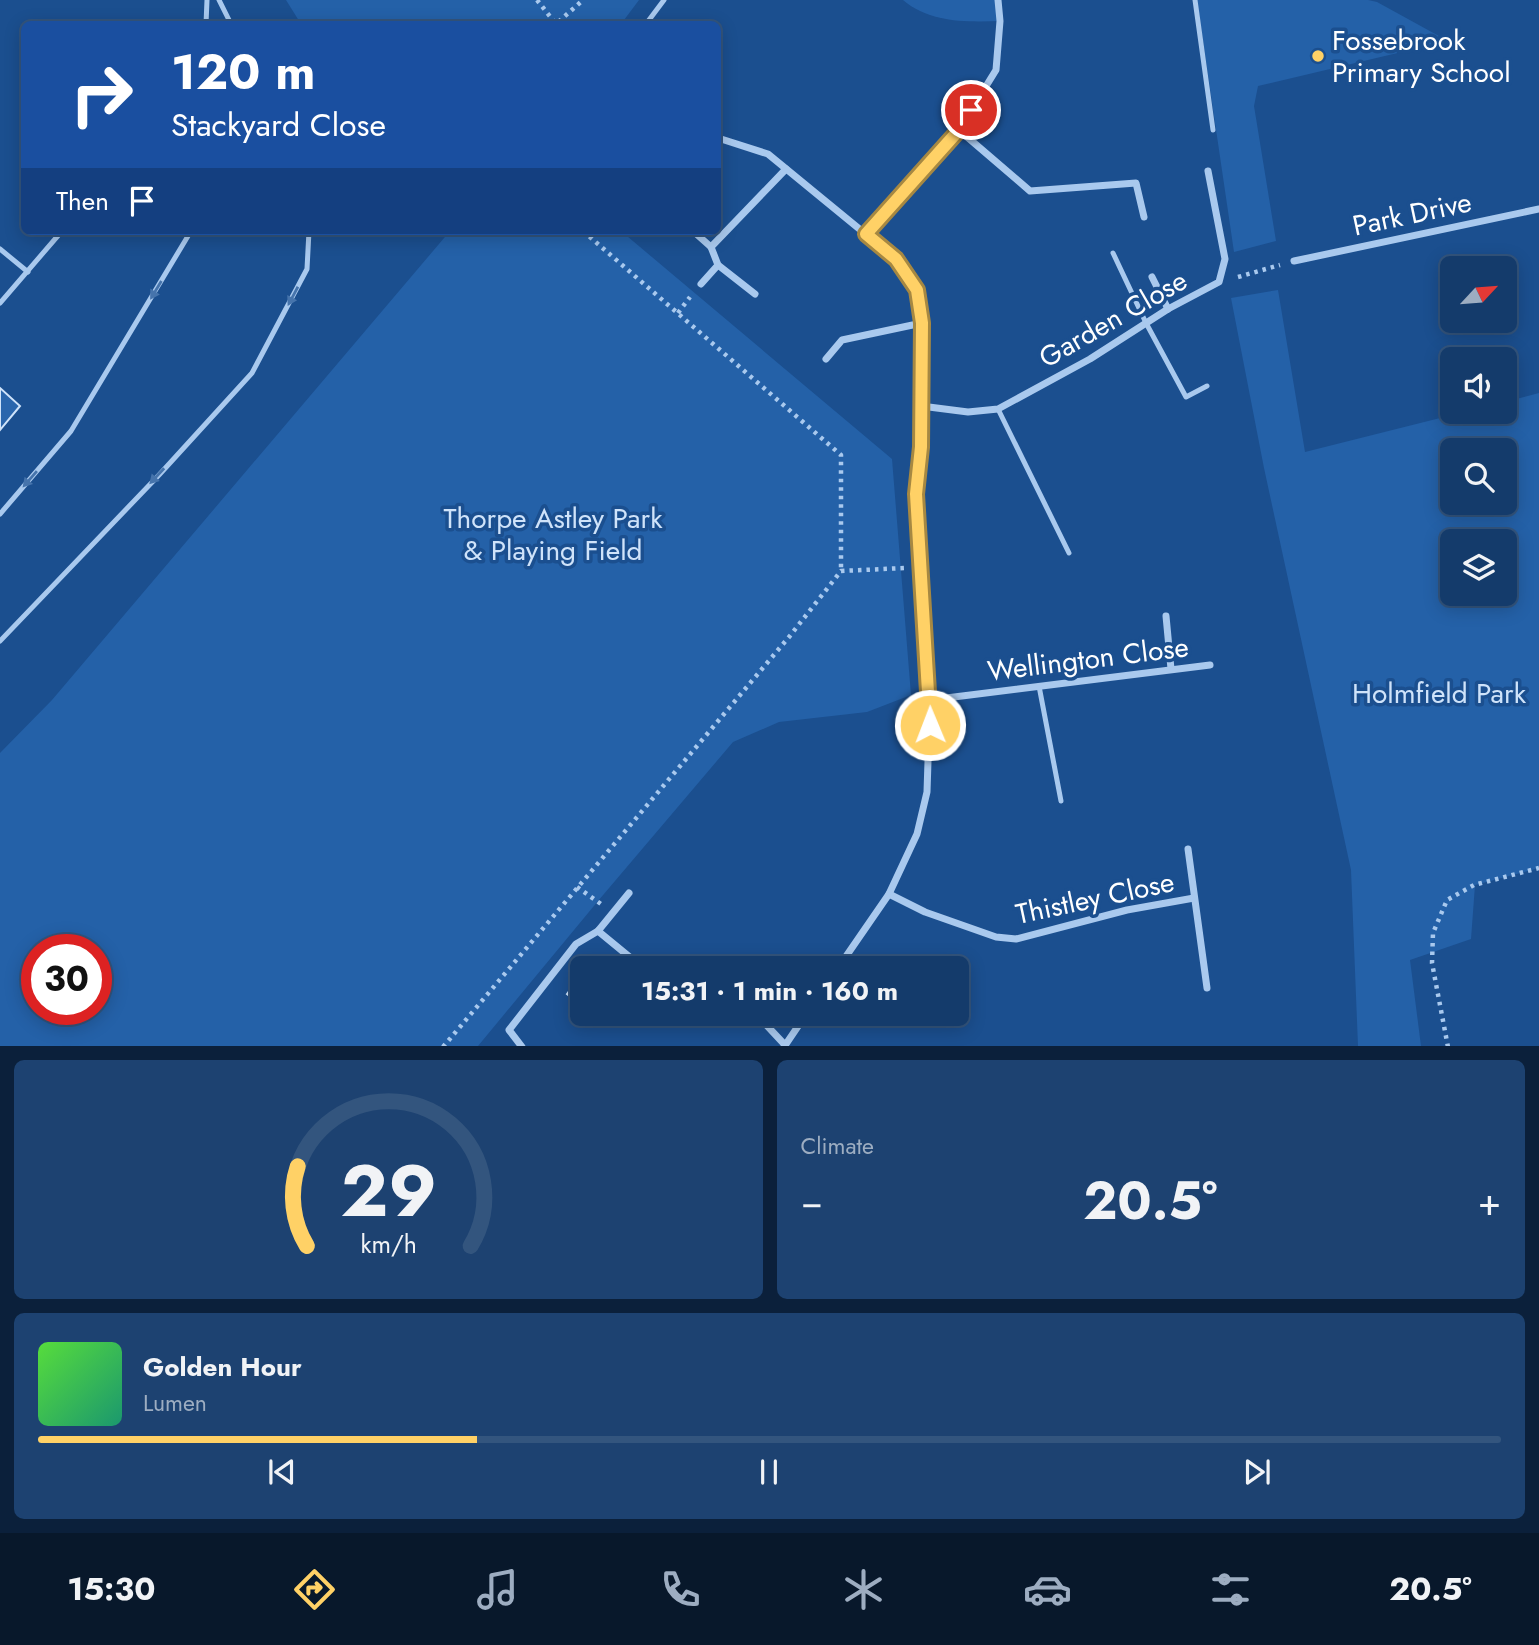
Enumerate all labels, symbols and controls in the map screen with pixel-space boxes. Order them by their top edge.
place label: Fossebrook Primary School [1332,20,1511,93]
text: 120 m [171,37,315,107]
marker: Fossebrook Primary School [1310,48,1326,64]
icon: right [56,49,147,140]
pin [941,80,1001,140]
icon: arrive [952,91,990,129]
text: Stackyard Close [171,102,386,148]
street label: Park Drive [1349,181,1475,247]
text: Then [56,182,109,220]
icon: arrive [123,182,161,220]
north arrow [1440,256,1517,332]
map controls [1440,256,1517,606]
street label: Garden Close [1031,260,1195,378]
one-way arrow [150,280,162,299]
one-way arrow [287,286,298,306]
button: sound [1440,347,1517,424]
button: search [1440,438,1517,515]
one-way arrow [150,467,166,484]
one-way arrow [23,470,38,487]
park label: Thorpe Astley Park & Playing Field [444,498,663,571]
button: layers [1440,529,1517,606]
street label: Wellington Close [985,626,1191,692]
park label: Holmfield Park [1352,673,1527,714]
position arrow [893,688,967,762]
street label: Thistley Close [1012,861,1178,935]
speed limit sign: 30 [21,934,112,1025]
text: 15:31 · 1 min · 160 m [641,972,898,1010]
text: Climate [801,1129,874,1163]
text: 29 [340,1138,436,1243]
text: 20.5° [1083,1163,1217,1239]
text: − [801,1174,823,1229]
text: + [1478,1174,1501,1229]
text: km/h [360,1225,417,1261]
text: Golden Hour [143,1348,302,1386]
text: Lumen [143,1386,207,1420]
icon: previous [263,1453,301,1491]
icon: pause [750,1453,788,1491]
icon: next [1238,1453,1276,1491]
icon: directions [290,1565,339,1614]
icon: music [473,1565,522,1614]
icon: phone [656,1565,705,1614]
icon: climate [839,1565,888,1614]
icon: car [1023,1565,1072,1614]
icon: filters [1206,1565,1255,1614]
text: 15:30 [67,1566,155,1612]
text: 20.5° [1389,1566,1472,1612]

